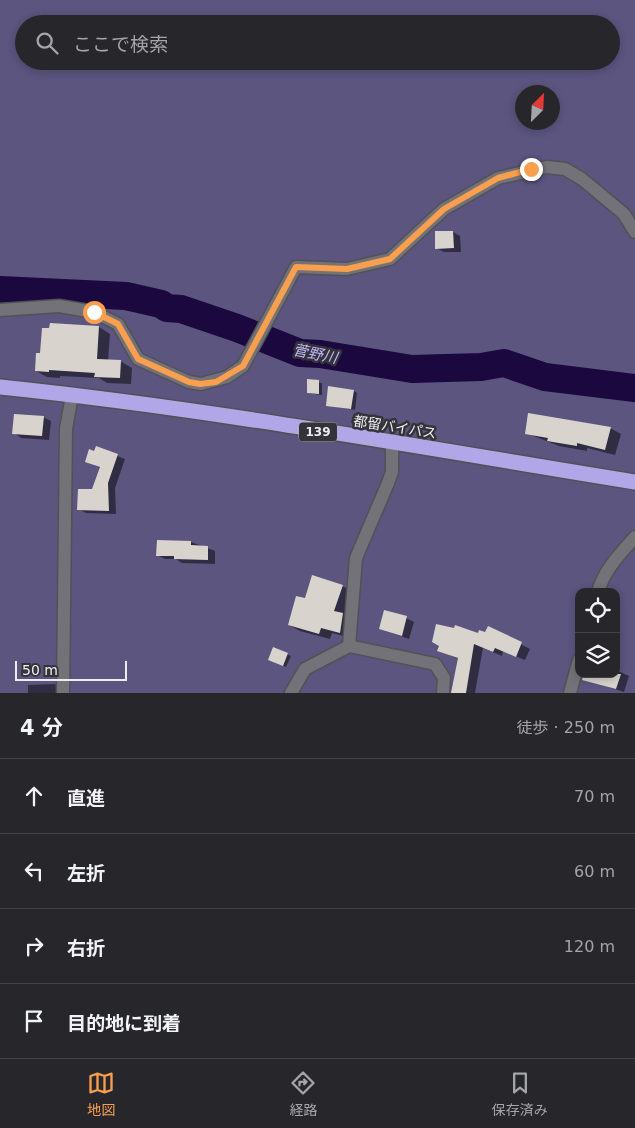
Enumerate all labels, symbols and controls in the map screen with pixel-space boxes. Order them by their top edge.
search box [15,15,620,70]
icon: search [33,29,61,57]
text: ここで検索 [73,33,168,55]
north arrow [515,85,560,130]
route end [520,158,543,181]
route start [83,301,106,324]
water label: 菅野川 [291,341,341,368]
street label: 都留バイパス [352,413,438,441]
road number: 139 [299,422,337,442]
map controls [575,588,620,678]
button: locate [575,588,620,633]
button: layers [575,633,620,678]
scale bar [15,658,128,681]
text: 50 m [22,662,58,678]
text: 4 分 [20,716,63,740]
text: 徒歩 · 250 m [517,718,615,737]
icon: ahead [20,782,48,810]
text: 直進 [67,787,105,809]
text: 70 m [574,787,615,806]
icon: left [20,857,48,885]
text: 左折 [67,862,105,884]
text: 60 m [574,862,615,881]
icon: right [20,932,48,960]
text: 右折 [67,937,105,959]
text: 120 m [564,937,615,956]
icon: arrive [20,1007,48,1035]
text: 目的地に到着 [67,1012,181,1034]
tab: 地図 [87,1069,115,1119]
tab: 経路 [289,1069,317,1119]
tab: 保存済み [492,1069,548,1119]

